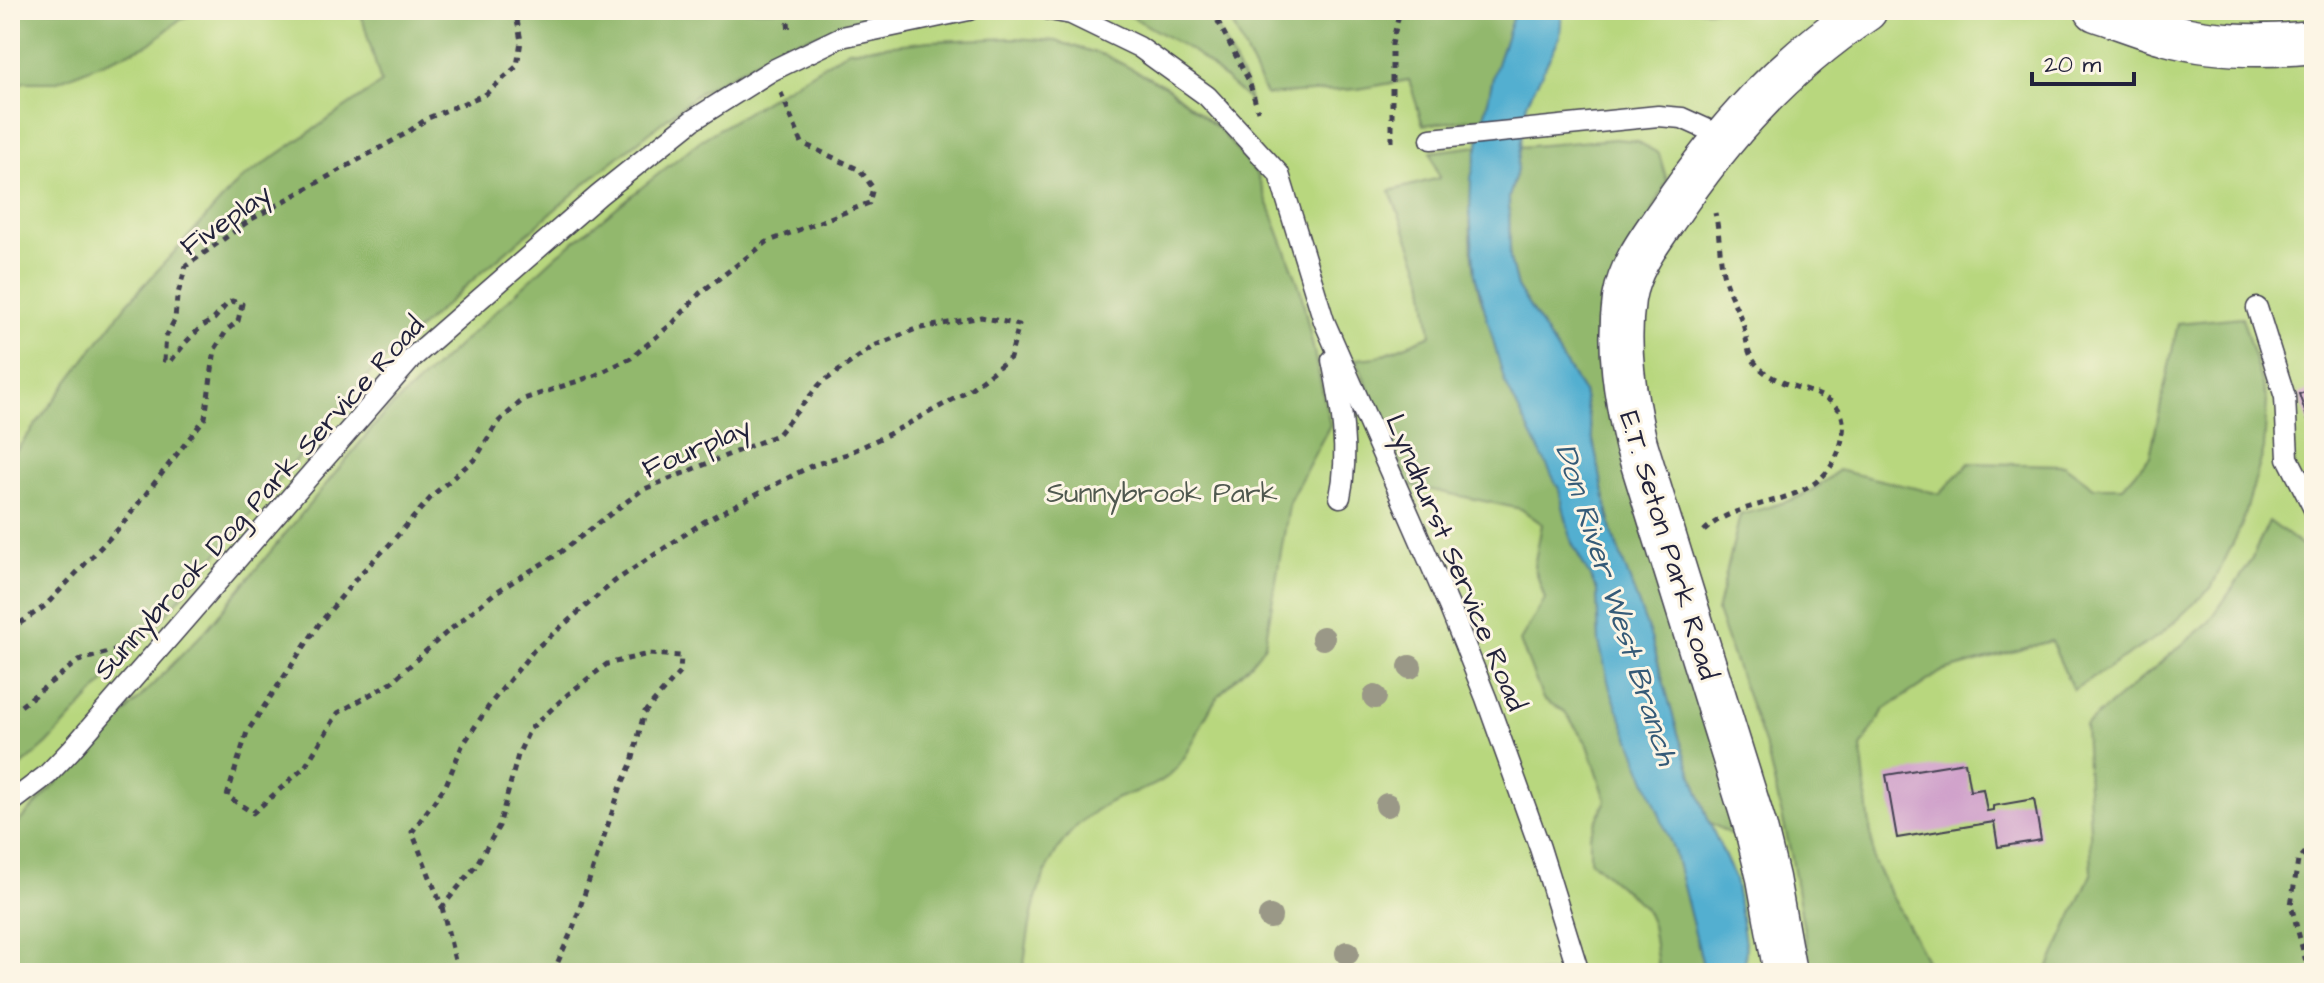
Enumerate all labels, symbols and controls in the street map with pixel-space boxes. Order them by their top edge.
scale bar [2032,36,2134,86]
text: 20 m [2044,48,2101,82]
street label: Fiveplay [173,175,280,267]
street label: Sunnybrook Dog Park Service Road [85,307,435,690]
street label: E.T. Seton Park Road [1609,406,1728,684]
street label: Fourplay [636,408,758,491]
street label: Lyndhurst Service Road [1374,408,1536,718]
water label: Don River West Branch [1544,438,1688,771]
park label: Sunnybrook Park [1046,474,1278,515]

